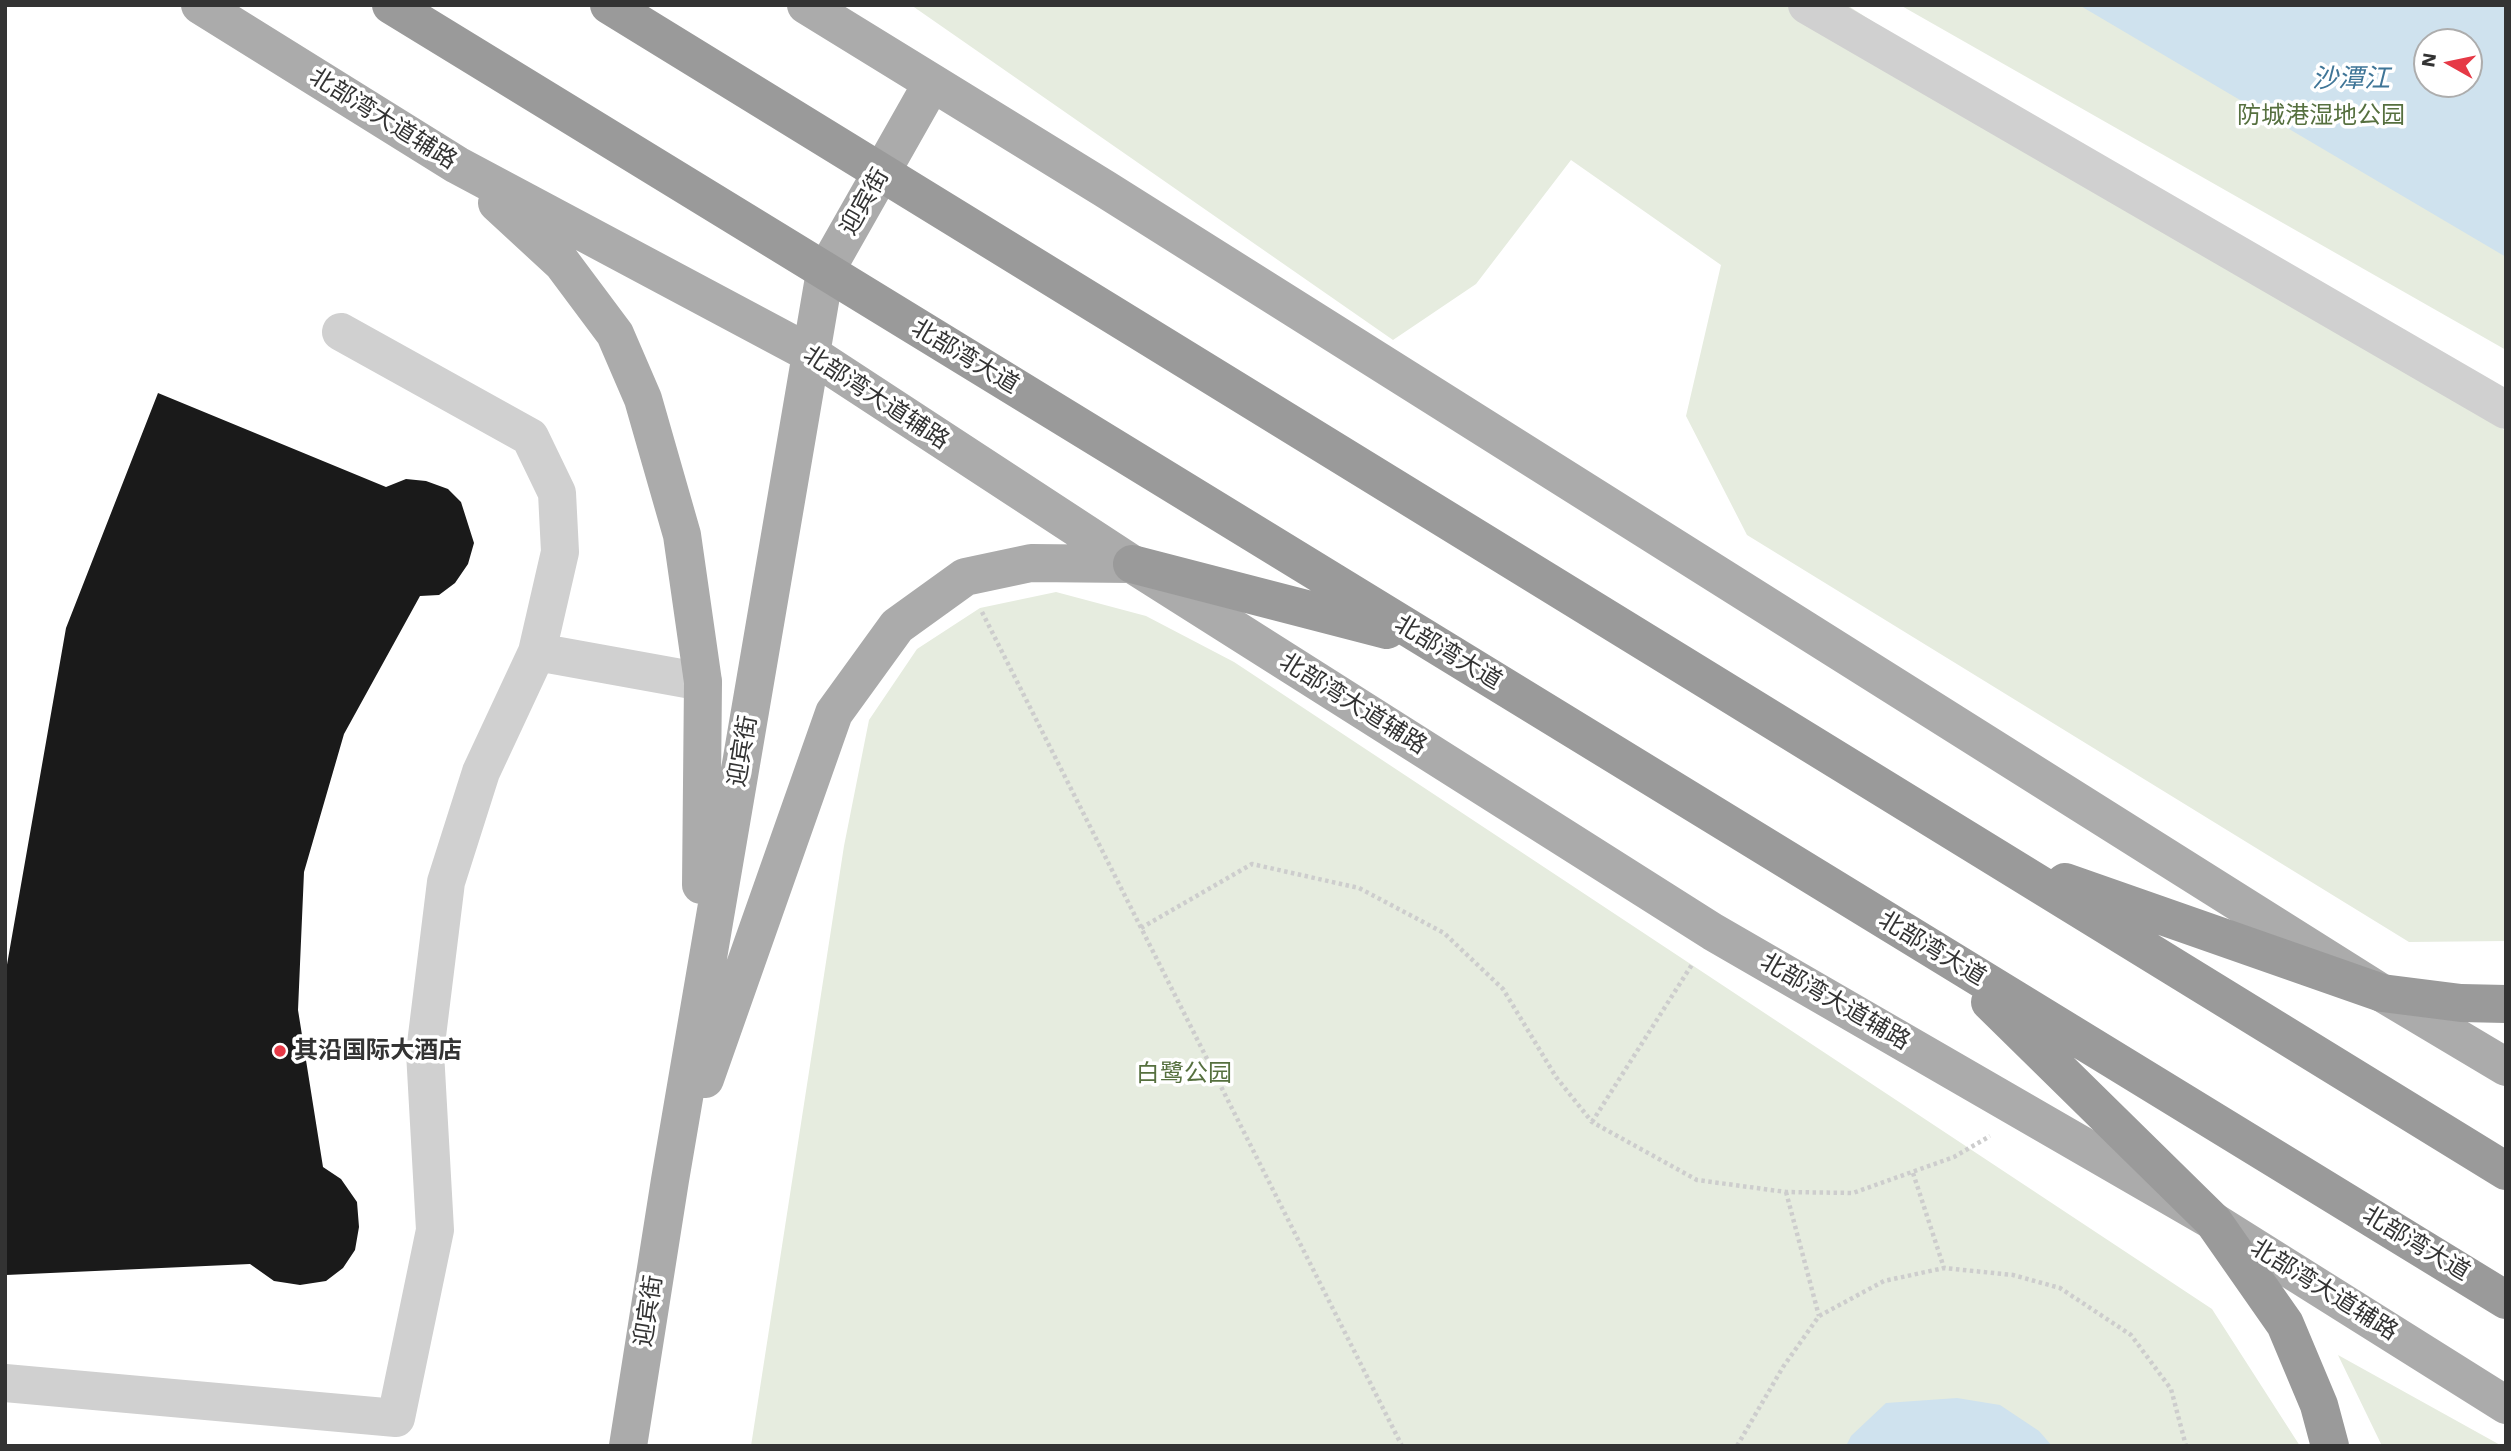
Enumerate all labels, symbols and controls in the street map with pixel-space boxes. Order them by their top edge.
north arrow [2413,28,2483,98]
text: N [2416,51,2441,69]
street label: 北部湾大道辅路 [304,62,462,176]
water label: 沙潭江 [2312,63,2390,95]
park label: 防城港湿地公园 [2237,102,2405,130]
street label: 迎宾街 [835,164,895,240]
street label: 北部湾大道 [906,314,1024,400]
street label: 北部湾大道辅路 [798,340,954,456]
street label: 北部湾大道 [1389,610,1507,696]
street label: 北部湾大道辅路 [1274,647,1432,761]
street label: 迎宾街 [723,713,763,789]
street label: 北部湾大道 [1873,906,1991,992]
street label: 北部湾大道辅路 [1755,948,1915,1056]
place label: 其沿国际大酒店 [294,1037,462,1065]
marker: 其沿国际大酒店 [272,1043,288,1059]
park label: 白鹭公园 [1136,1060,1232,1088]
street label: 北部湾大道 [2357,1201,2475,1287]
street label: 北部湾大道辅路 [2245,1233,2403,1347]
street label: 迎宾街 [629,1273,669,1349]

